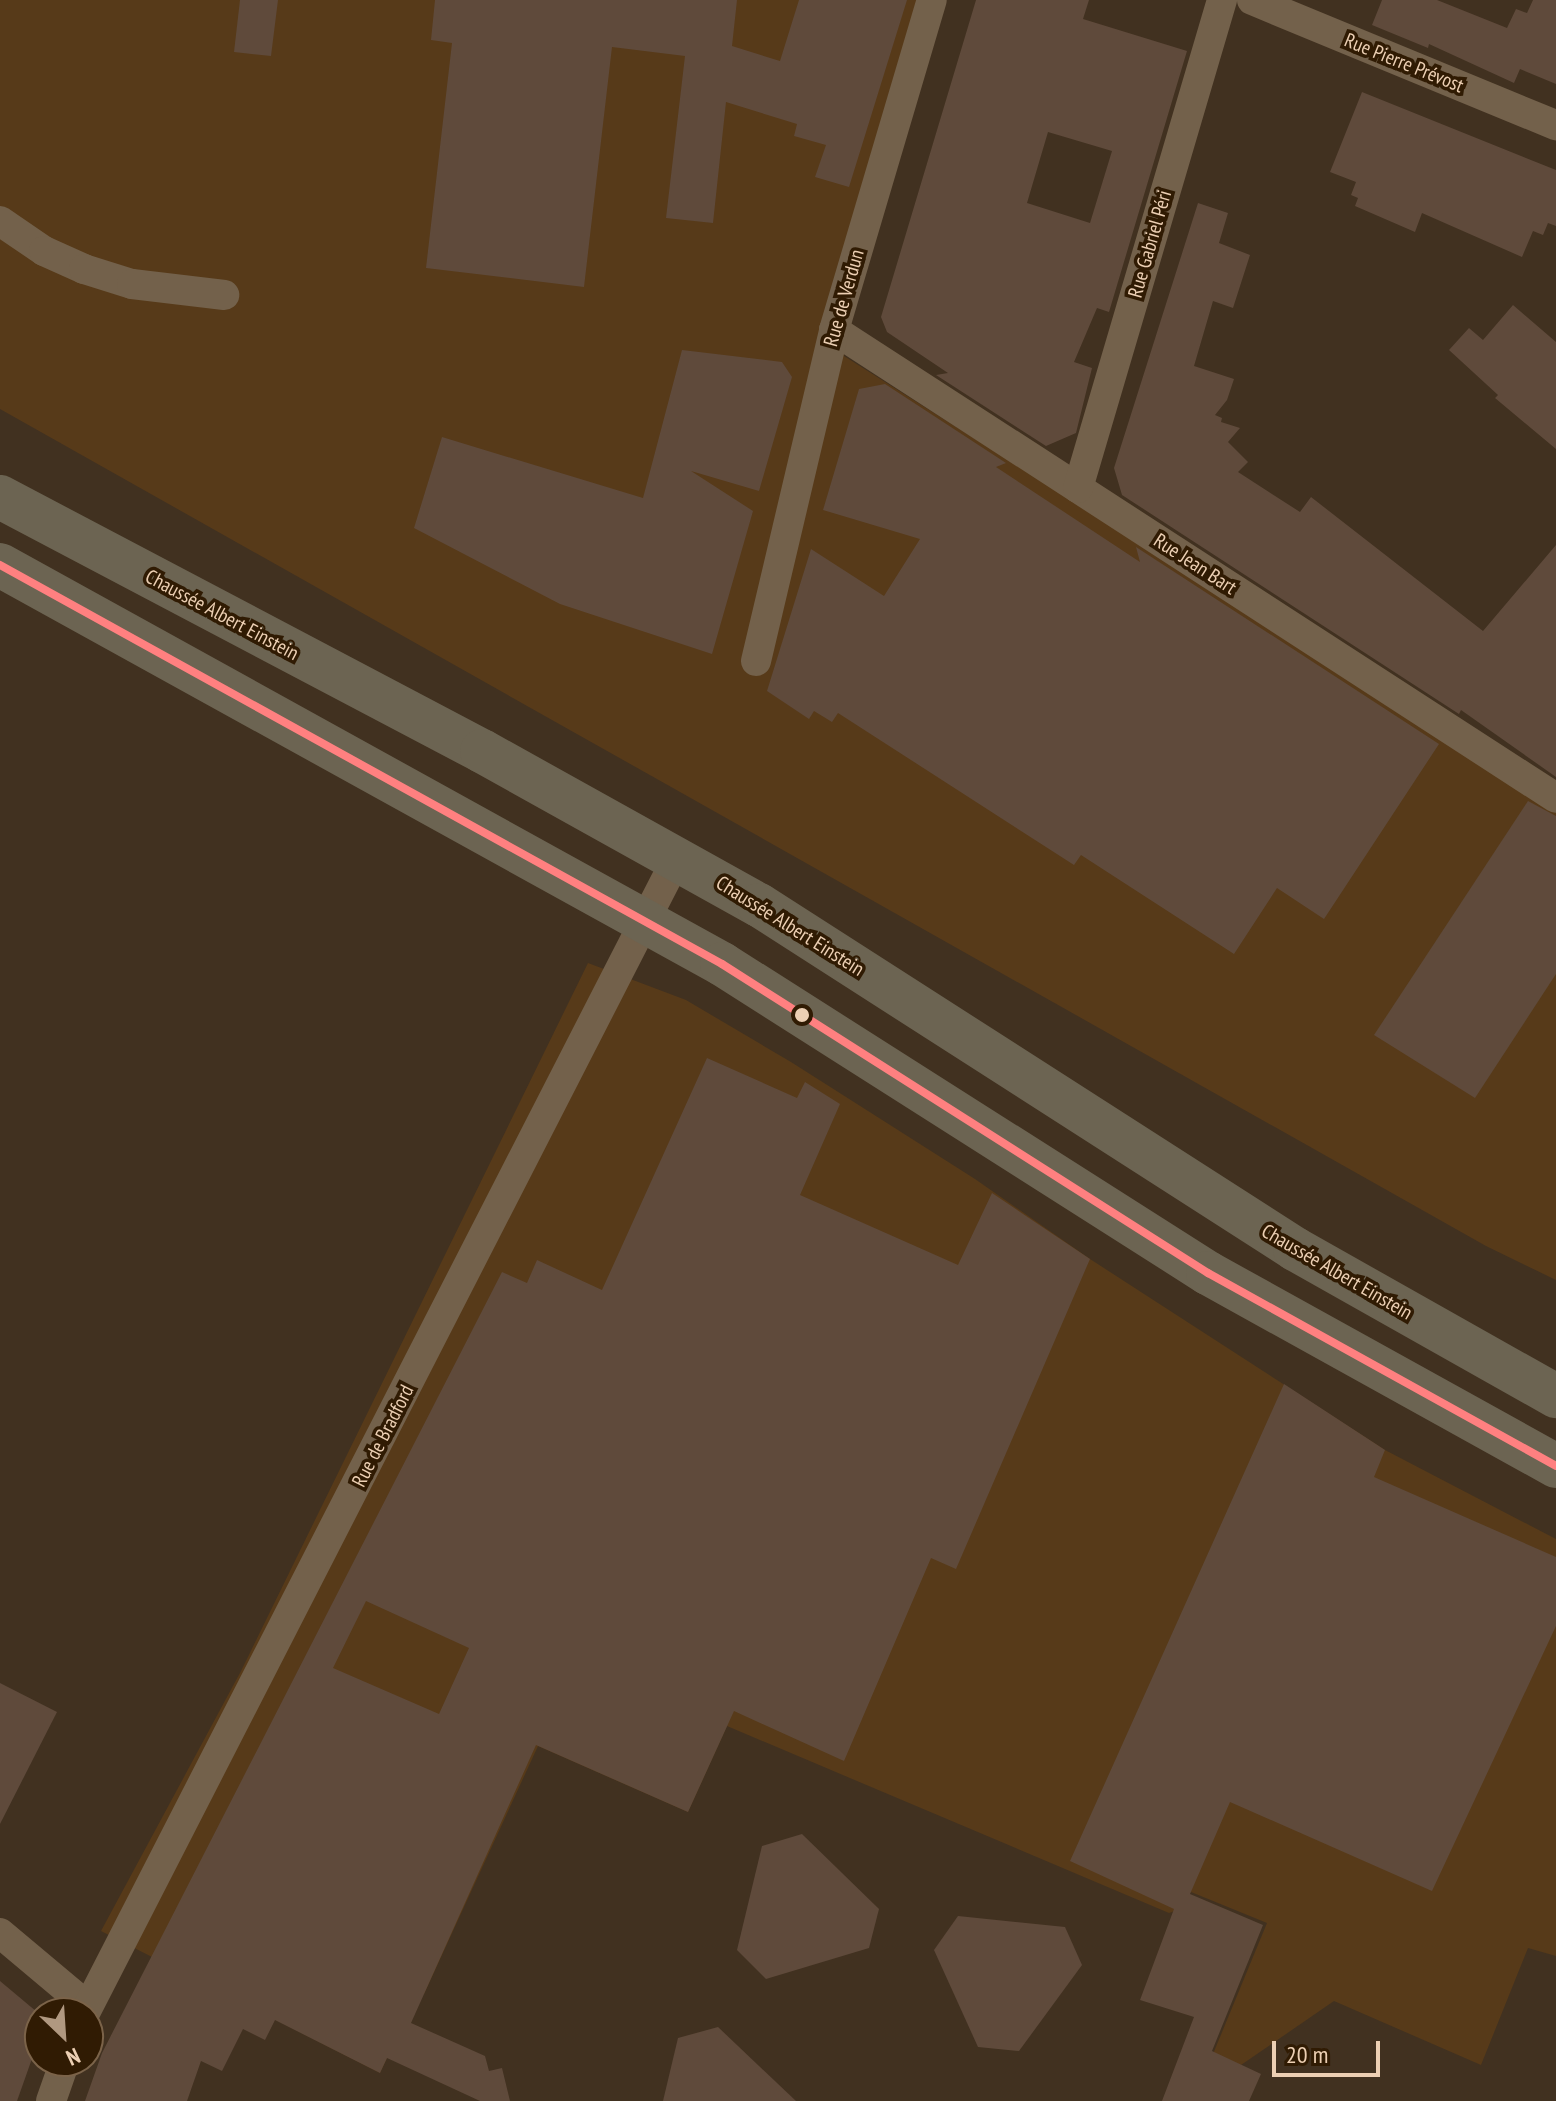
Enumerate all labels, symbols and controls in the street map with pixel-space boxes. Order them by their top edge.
street label: Rue Pierre Prévost [1341,28,1467,98]
street label: Rue Gabriel Péri [1123,187,1177,301]
street label: Rue de Verdun [819,247,869,349]
street label: Rue Jean Bart [1149,528,1241,600]
street label: Chaussée Albert Einstein [141,564,303,666]
street label: Chaussée Albert Einstein [711,871,869,981]
unlabelled marker [794,1007,810,1023]
street label: Chaussée Albert Einstein [1257,1219,1417,1325]
street label: Rue de Bradford [347,1381,419,1491]
north arrow [24,1997,104,2077]
scale bar [1276,2025,1384,2075]
text: 20 m [1286,2039,1328,2070]
text: N [62,2042,85,2072]

